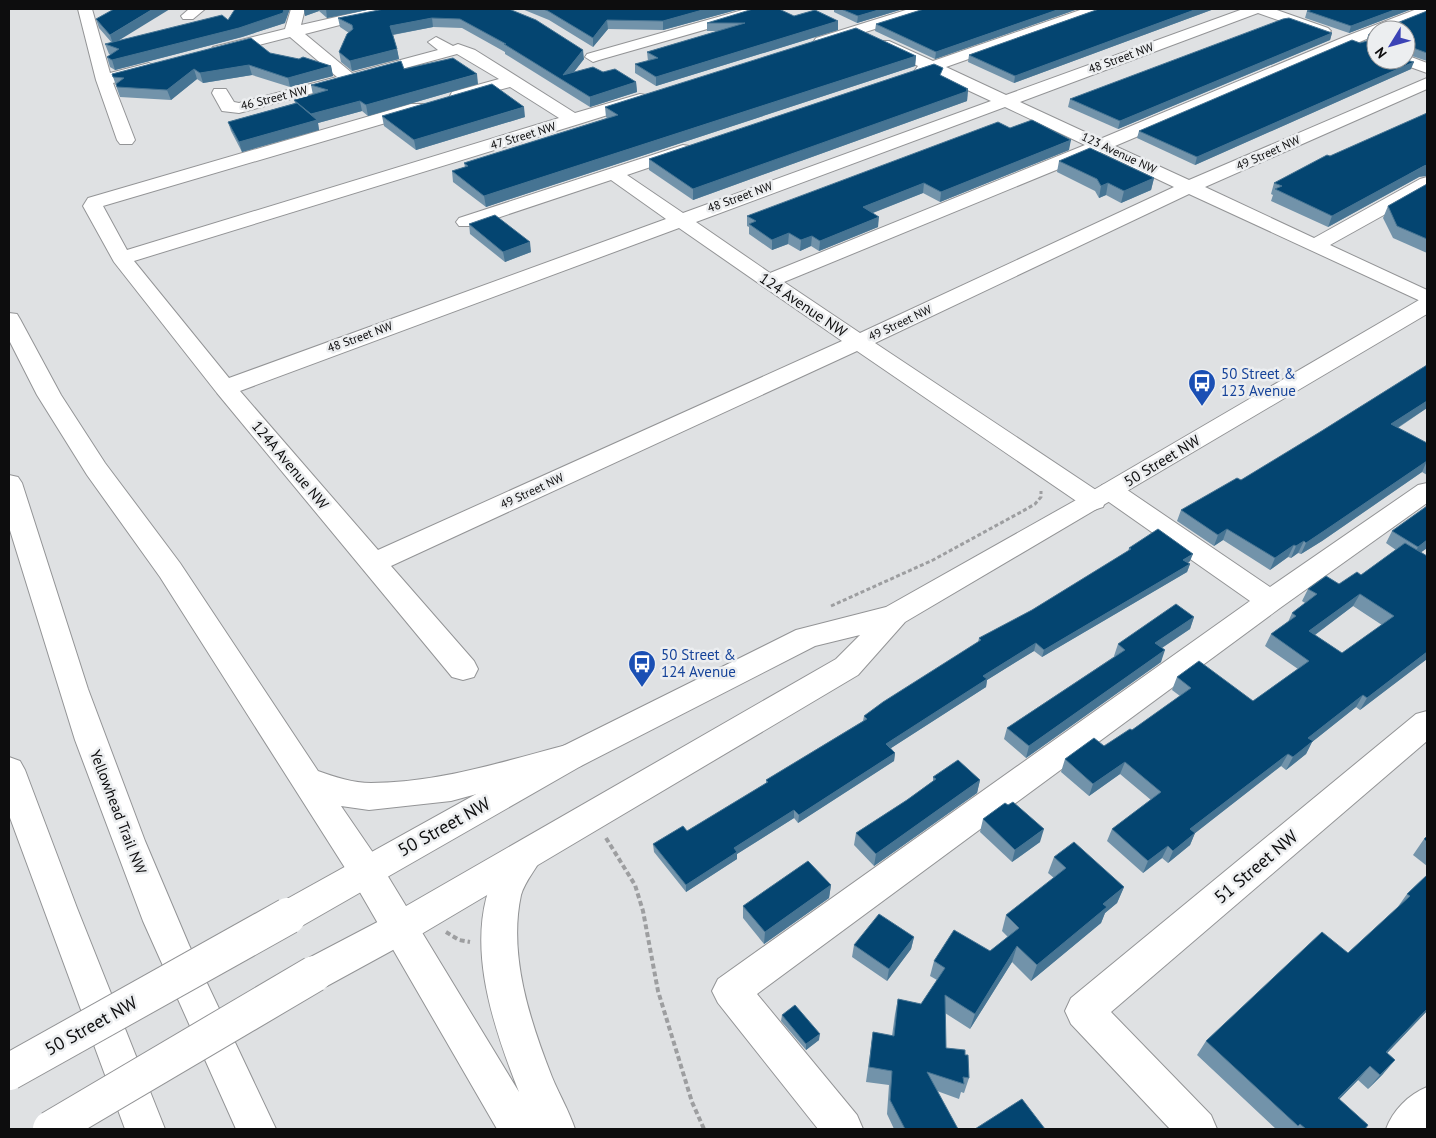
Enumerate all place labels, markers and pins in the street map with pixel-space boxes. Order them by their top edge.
place label: 50 Street & 123 Avenue [1221,364,1296,400]
bus stop icon: 50 Street & 123 Avenue [1187,368,1217,407]
place label: 50 Street & 124 Avenue [661,645,736,681]
bus stop icon: 50 Street & 124 Avenue [627,649,657,688]

